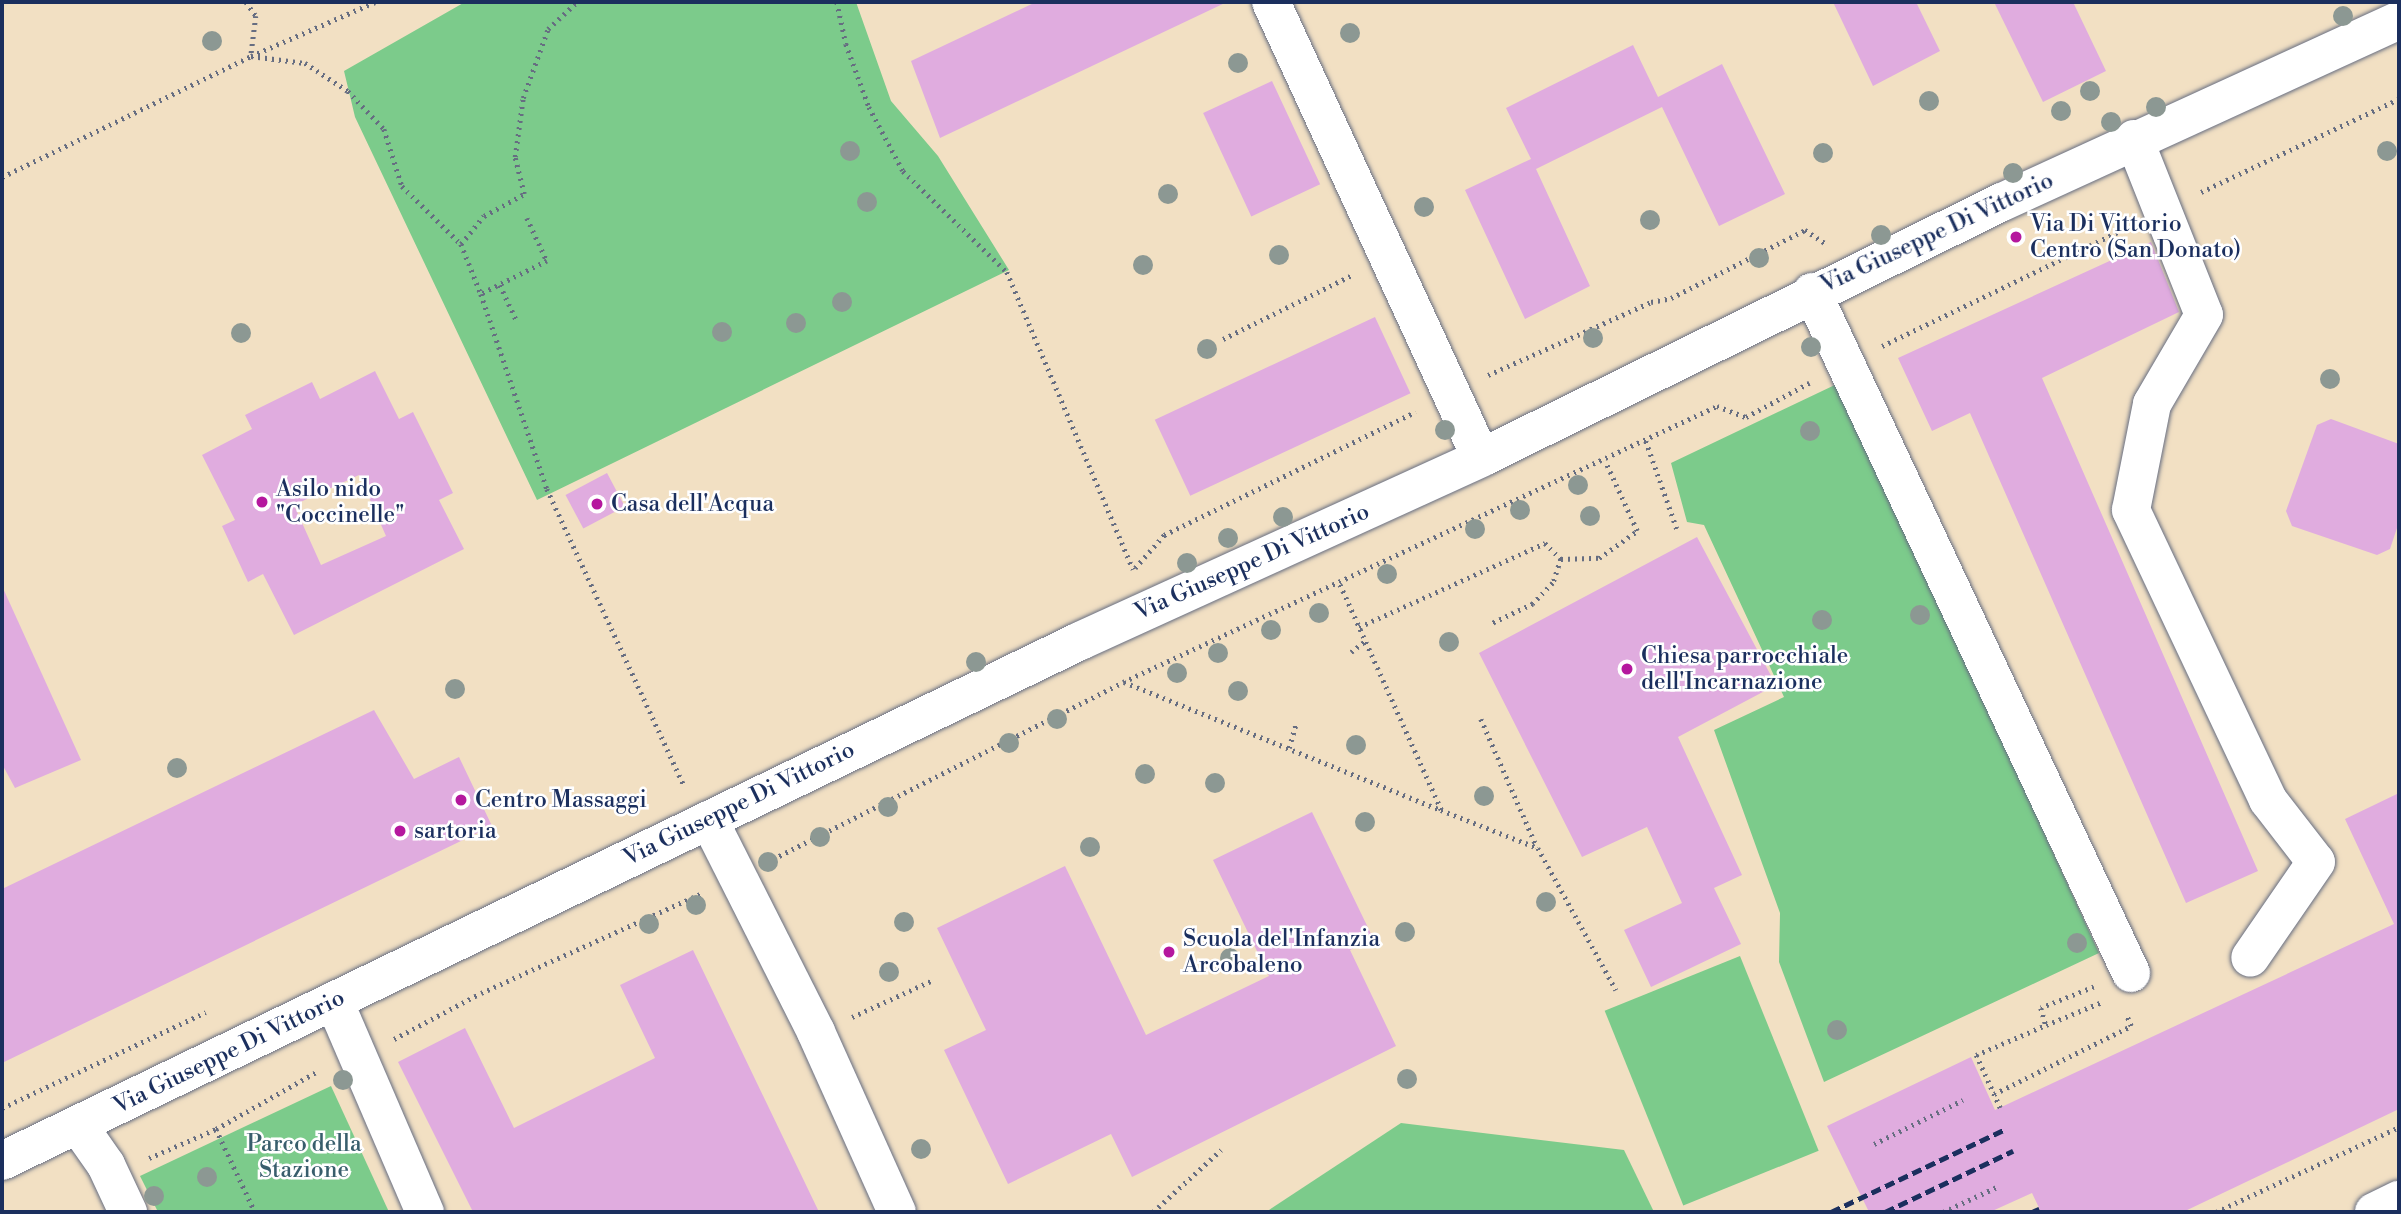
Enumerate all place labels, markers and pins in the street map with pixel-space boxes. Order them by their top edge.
place label: Via Di Vittorio Centro (San Donato) [2030,210,2241,264]
marker: Via Di Vittorio Centro (San Donato) [2008,229,2024,245]
place label: Asilo nido "Coccinelle" [276,475,404,529]
place label: Casa dell'Acqua [611,490,774,518]
marker: Asilo nido "Coccinelle" [254,494,270,510]
marker: Casa dell'Acqua [589,496,605,512]
place label: Chiesa parrocchiale dell'Incarnazione [1641,642,1848,696]
marker: Chiesa parrocchiale dell'Incarnazione [1619,661,1635,677]
place label: Centro Massaggi [475,786,647,814]
marker: Centro Massaggi [453,792,469,808]
place label: sartoria [414,817,497,845]
marker: sartoria [392,823,408,839]
place label: Scuola del'Infanzia Arcobaleno [1183,925,1380,979]
marker: Scuola del'Infanzia Arcobaleno [1161,944,1177,960]

